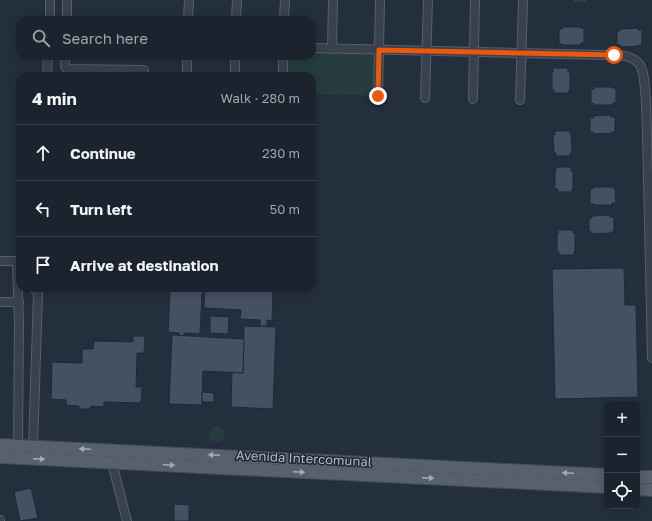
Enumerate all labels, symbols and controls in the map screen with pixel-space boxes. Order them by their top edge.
search box [16,16,316,60]
icon: search [30,27,52,49]
text: Search here [62,29,148,47]
route start [605,46,623,64]
route end [369,87,387,105]
text: 4 min [32,88,77,109]
text: Walk · 280 m [221,90,300,106]
icon: ahead [32,142,54,164]
text: Continue [70,144,136,162]
text: 230 m [262,145,300,161]
icon: left [32,198,54,220]
text: Turn left [70,200,132,218]
text: 50 m [270,201,300,217]
icon: arrive [32,254,54,276]
text: Arrive at destination [70,256,219,274]
map controls [604,401,640,509]
button: + [604,401,640,437]
button: − [604,437,640,473]
one-way arrow [78,446,91,452]
street label: Avenida Intercomunal [236,446,372,470]
one-way arrow [207,452,220,458]
one-way arrow [33,456,45,463]
one-way arrow [163,462,175,469]
one-way arrow [293,468,305,475]
one-way arrow [562,469,574,476]
button: locate [604,473,640,509]
one-way arrow [422,475,434,482]

